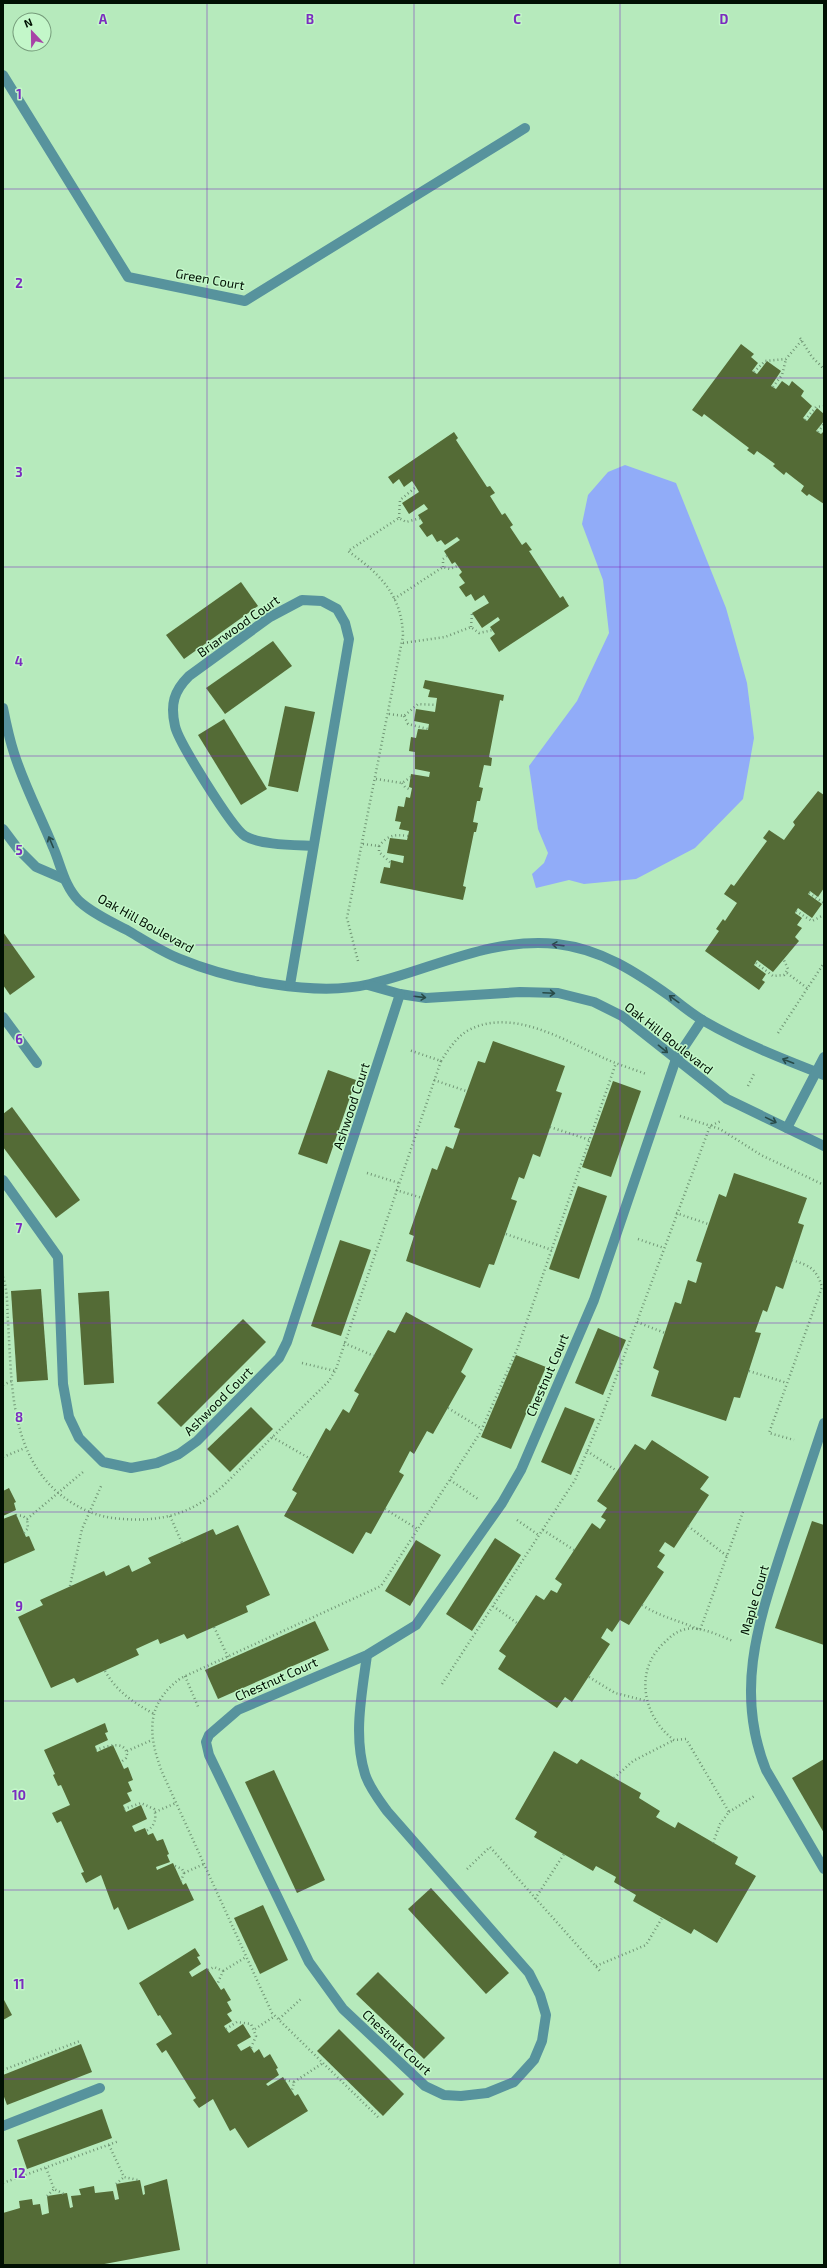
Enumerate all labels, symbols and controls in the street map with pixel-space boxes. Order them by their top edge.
text: A [99,11,108,27]
text: B [306,11,314,27]
text: C [513,11,521,27]
text: D [720,11,729,27]
north arrow [12,12,52,52]
text: N [22,15,34,30]
text: 1 [16,86,22,102]
street label: Green Court [174,265,246,293]
text: 2 [15,275,23,291]
text: 3 [15,464,23,480]
street label: Briarwood Court [194,592,282,660]
text: 4 [15,653,23,669]
one-way arrow [47,837,55,849]
text: 5 [15,842,23,858]
street label: Oak Hill Boulevard [95,890,197,956]
one-way arrow [552,941,565,948]
one-way arrow [542,989,555,997]
one-way arrow [413,993,426,1001]
one-way arrow [668,995,679,1004]
street label: Oak Hill Boulevard [622,999,716,1077]
text: 6 [15,1031,23,1047]
one-way arrow [658,1045,669,1054]
one-way arrow [782,1056,794,1064]
street label: Ashwood Court [329,1060,373,1151]
one-way arrow [765,1117,777,1124]
text: 7 [16,1220,23,1236]
street label: Chestnut Court [522,1331,572,1419]
street label: Ashwood Court [180,1363,256,1439]
text: 8 [15,1409,23,1425]
street label: Maple Court [736,1563,772,1637]
text: 9 [15,1598,23,1614]
street label: Chestnut Court [232,1654,320,1704]
text: 10 [12,1787,26,1803]
text: 11 [13,1976,25,1992]
street label: Chestnut Court [359,2006,435,2078]
text: 12 [12,2165,26,2181]

